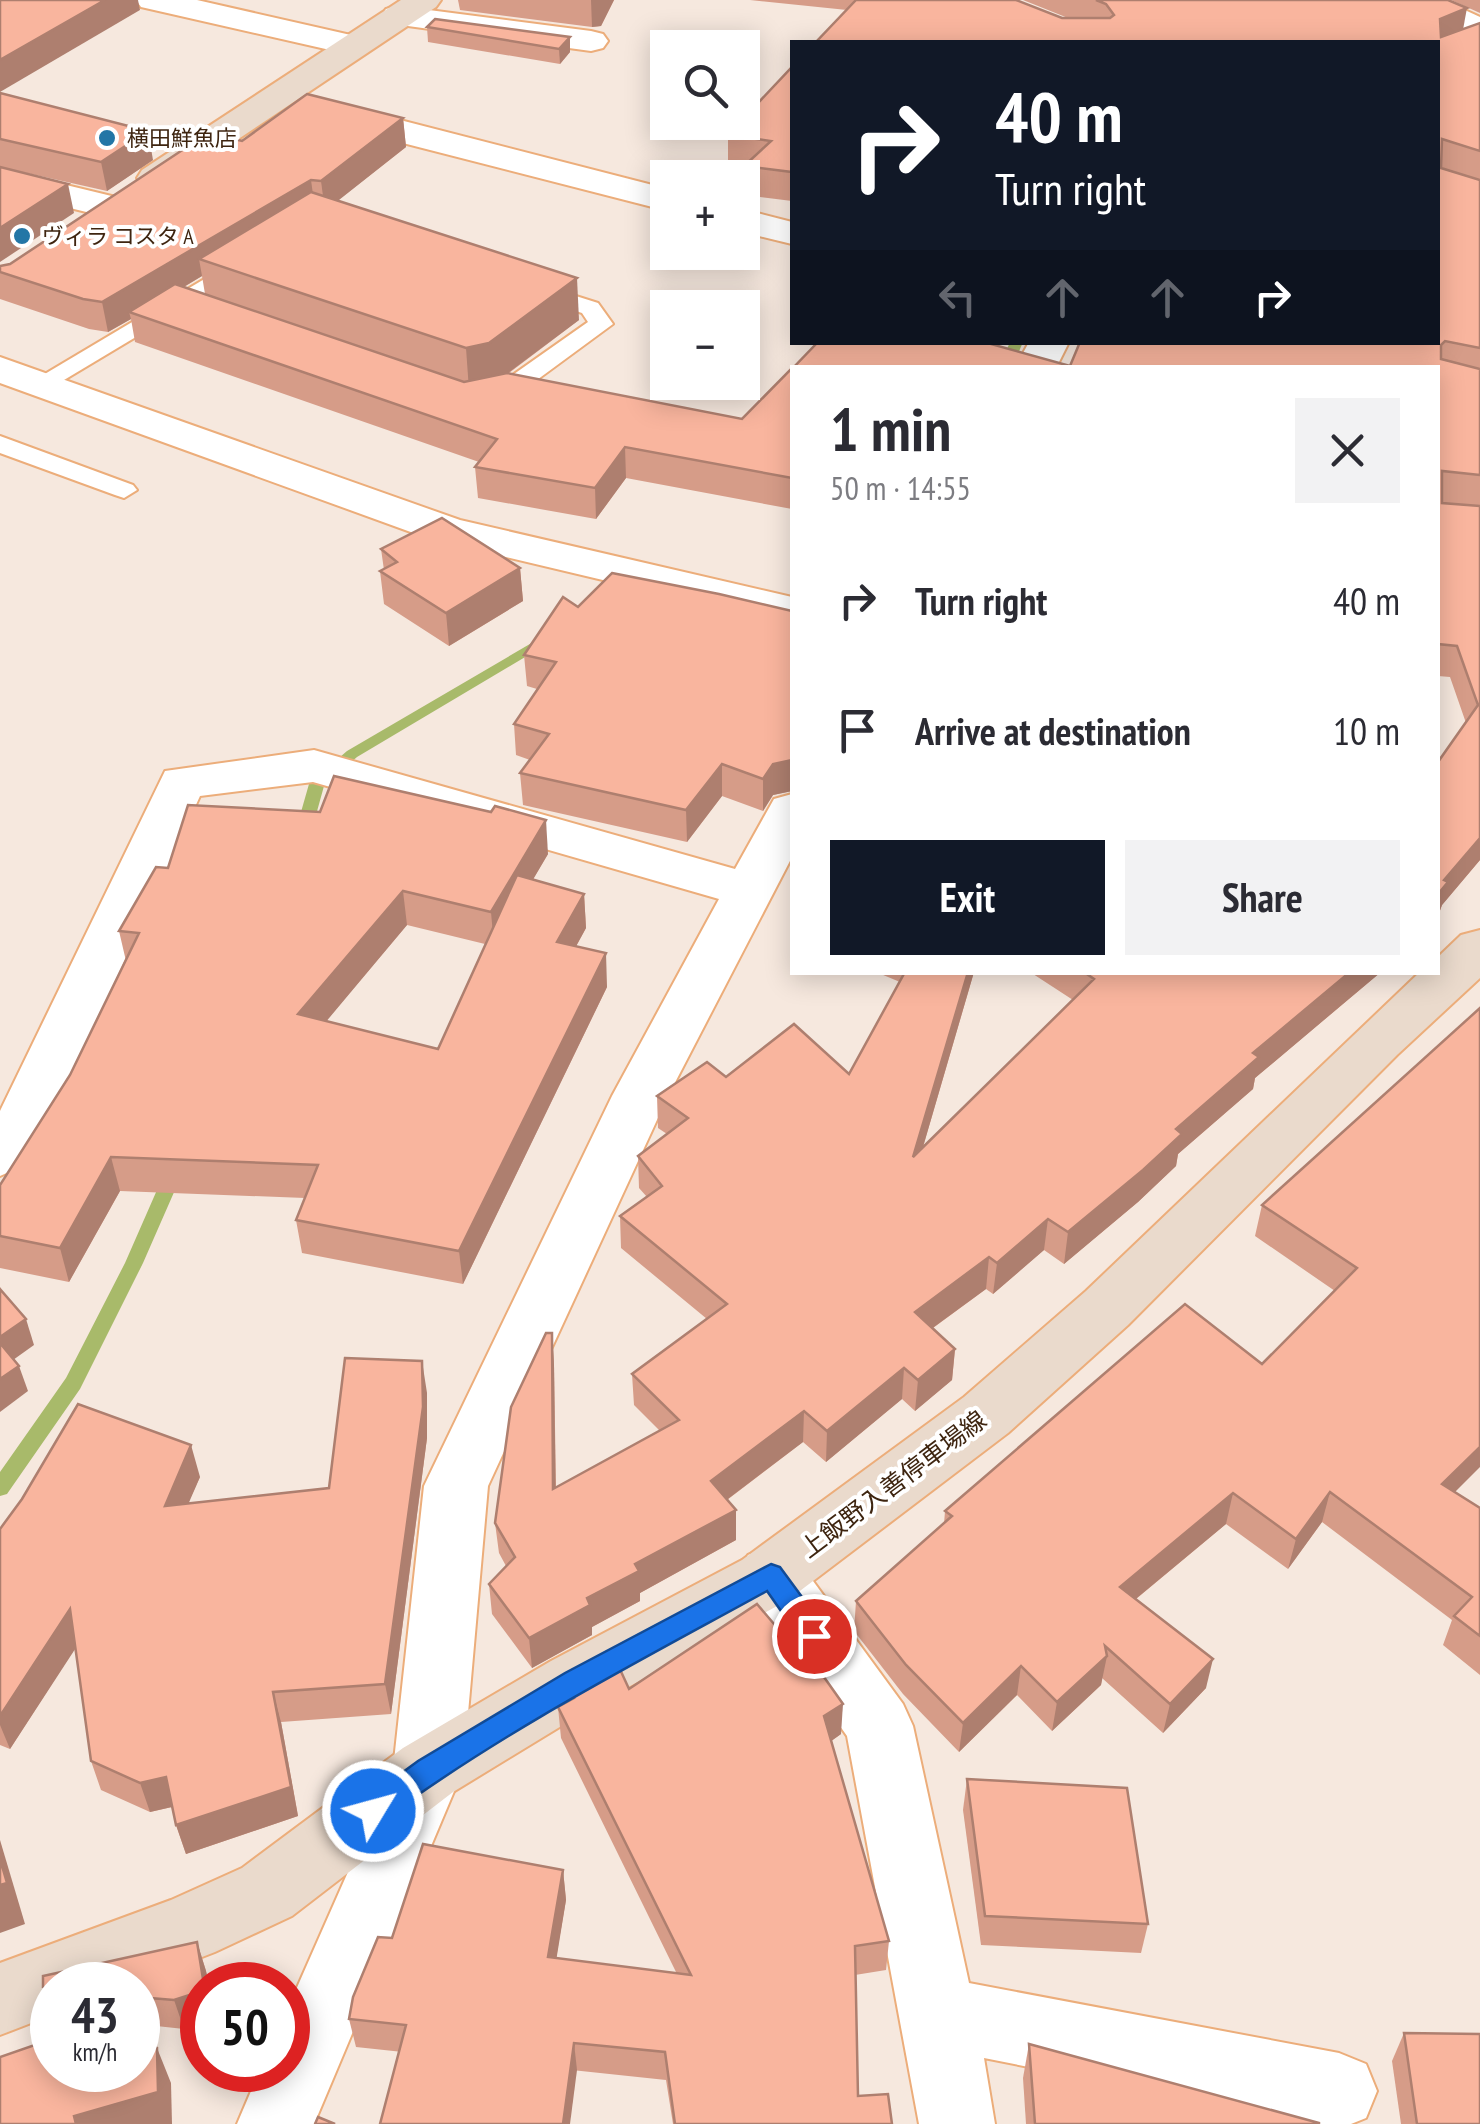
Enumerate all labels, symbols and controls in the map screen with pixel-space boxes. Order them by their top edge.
map controls [650,30,760,400]
button: search [650,30,760,140]
text: 40 m [995,71,1123,161]
icon: right [830,80,960,210]
place label: 横田鮮魚店 [127,124,237,152]
marker: 横田鮮魚店 [96,127,118,149]
text: Turn right [995,159,1146,217]
button: + [650,160,760,270]
place label: ヴィラ コスタ A [42,222,194,250]
marker: ヴィラ コスタ A [11,225,33,247]
icon: left [930,270,985,325]
icon: ahead [1035,270,1090,325]
icon: ahead [1140,270,1195,325]
icon: right [1245,270,1300,325]
button: − [650,290,760,400]
text: 1 min [830,390,951,468]
button: close [1295,398,1400,503]
text: 50 m · 14:55 [830,467,971,509]
icon: right [830,573,885,628]
text: Turn right [915,576,1047,625]
text: 40 m [1333,576,1400,625]
icon: arrive [830,703,885,758]
text: Arrive at destination [915,706,1191,755]
text: 10 m [1333,706,1400,755]
button: Exit [830,840,1105,955]
button: Share [1125,840,1400,955]
street label: 上飯野入善停車場線 [794,1404,992,1564]
pin [772,1594,857,1679]
icon: arrive [787,1609,842,1664]
position arrow [321,1759,425,1863]
speed limit sign: 50 [180,1962,310,2092]
text: 43 [71,1982,119,2047]
text: km/h [73,2036,117,2068]

